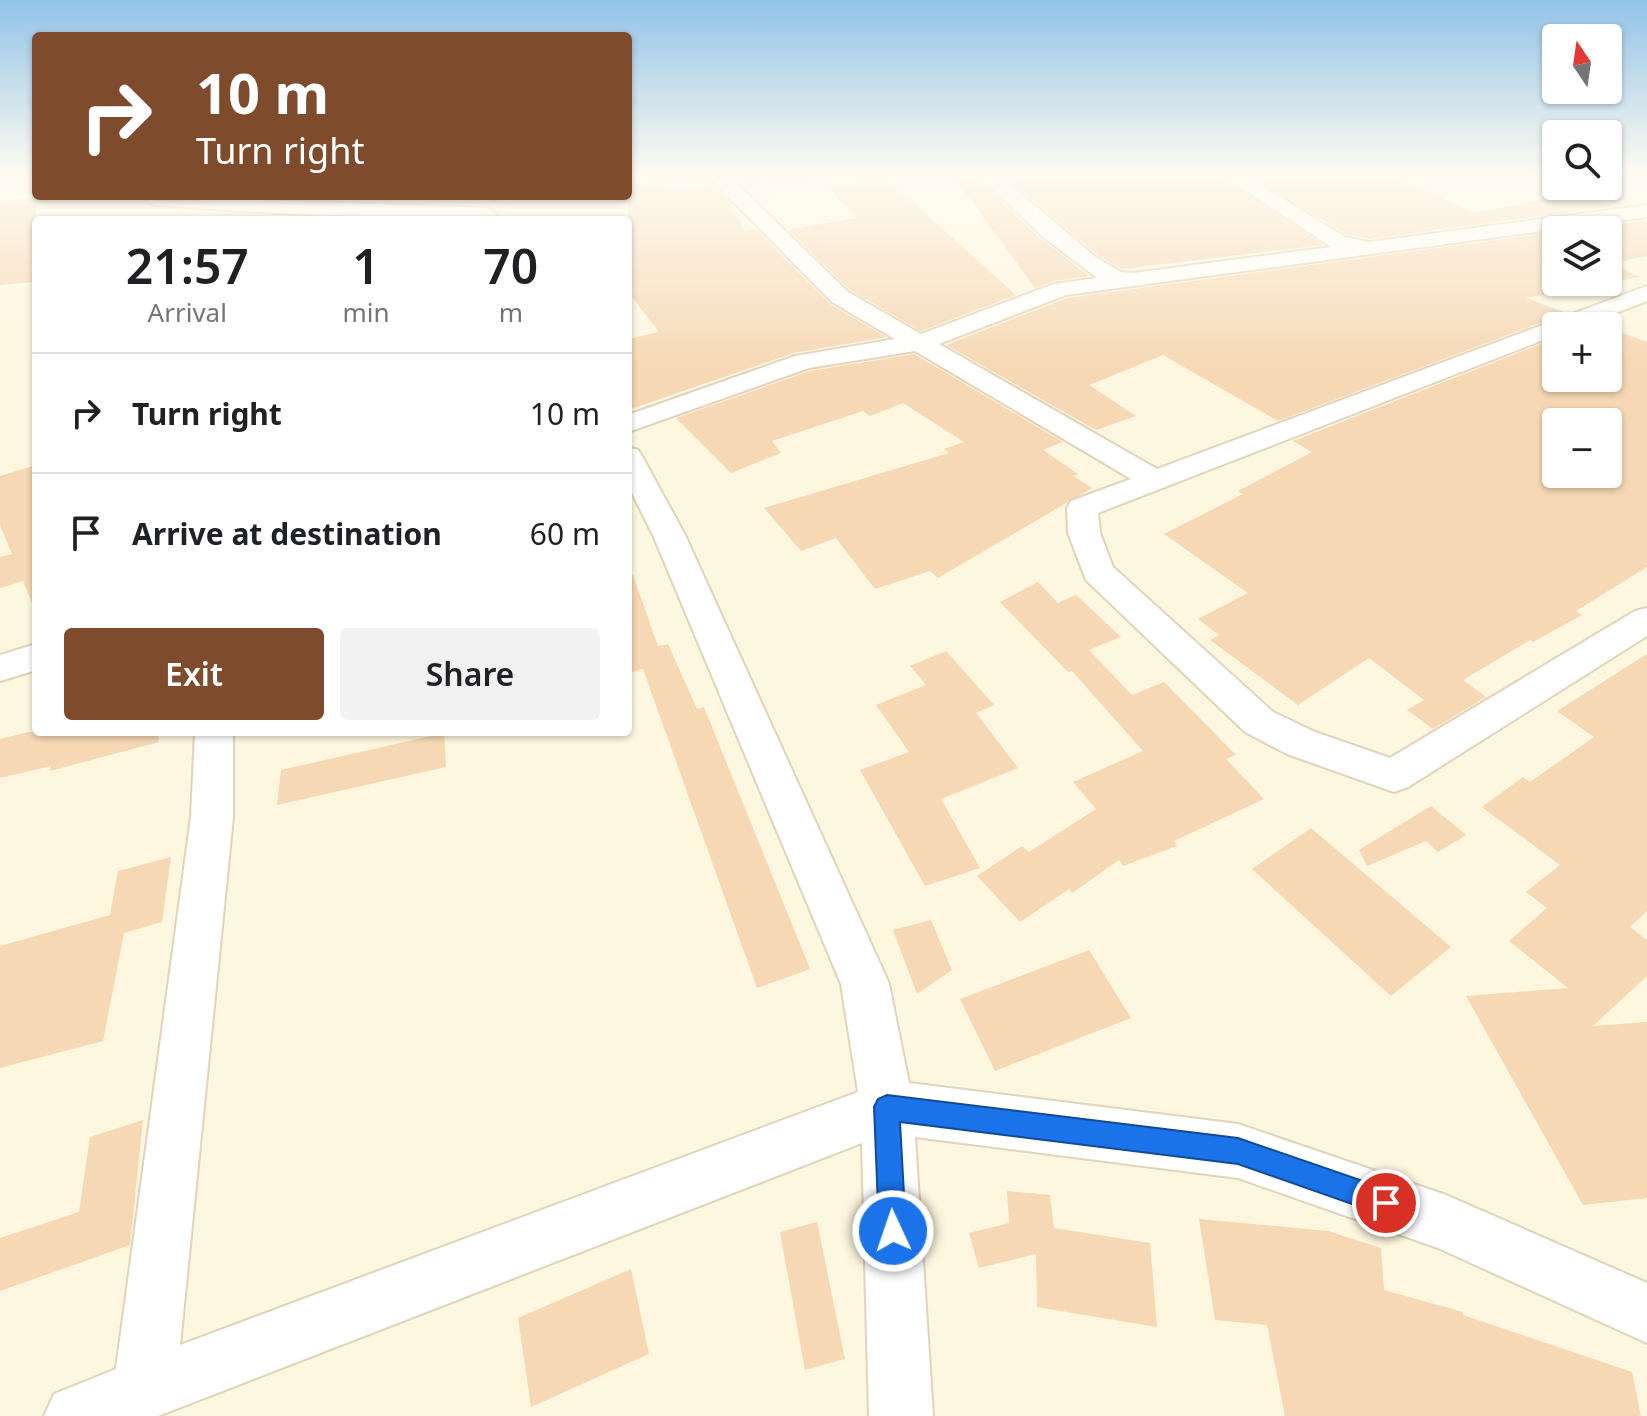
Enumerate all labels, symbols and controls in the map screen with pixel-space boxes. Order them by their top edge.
north arrow [1542,24,1622,104]
map controls [1542,24,1622,488]
text: 10 m [196,54,329,130]
icon: right [64,64,168,168]
button: search [1542,120,1622,200]
text: Turn right [196,126,364,175]
button: layers [1542,216,1622,296]
text: 21:57 [126,233,249,298]
text: 1 [352,233,380,298]
text: 70 [483,233,538,298]
text: Arrival [148,294,227,330]
text: min [343,294,390,330]
text: m [499,294,523,330]
button: + [1542,312,1622,392]
icon: right [64,391,108,435]
text: Turn right [132,393,282,434]
text: 10 m [530,393,600,434]
button: − [1542,408,1622,488]
icon: arrive [64,511,108,555]
text: Arrive at destination [132,513,442,554]
text: 60 m [530,513,600,554]
button: Exit [64,628,324,720]
button: Share [340,628,600,720]
pin [1352,1169,1420,1237]
icon: arrive [1364,1181,1408,1225]
position arrow [851,1189,935,1273]

